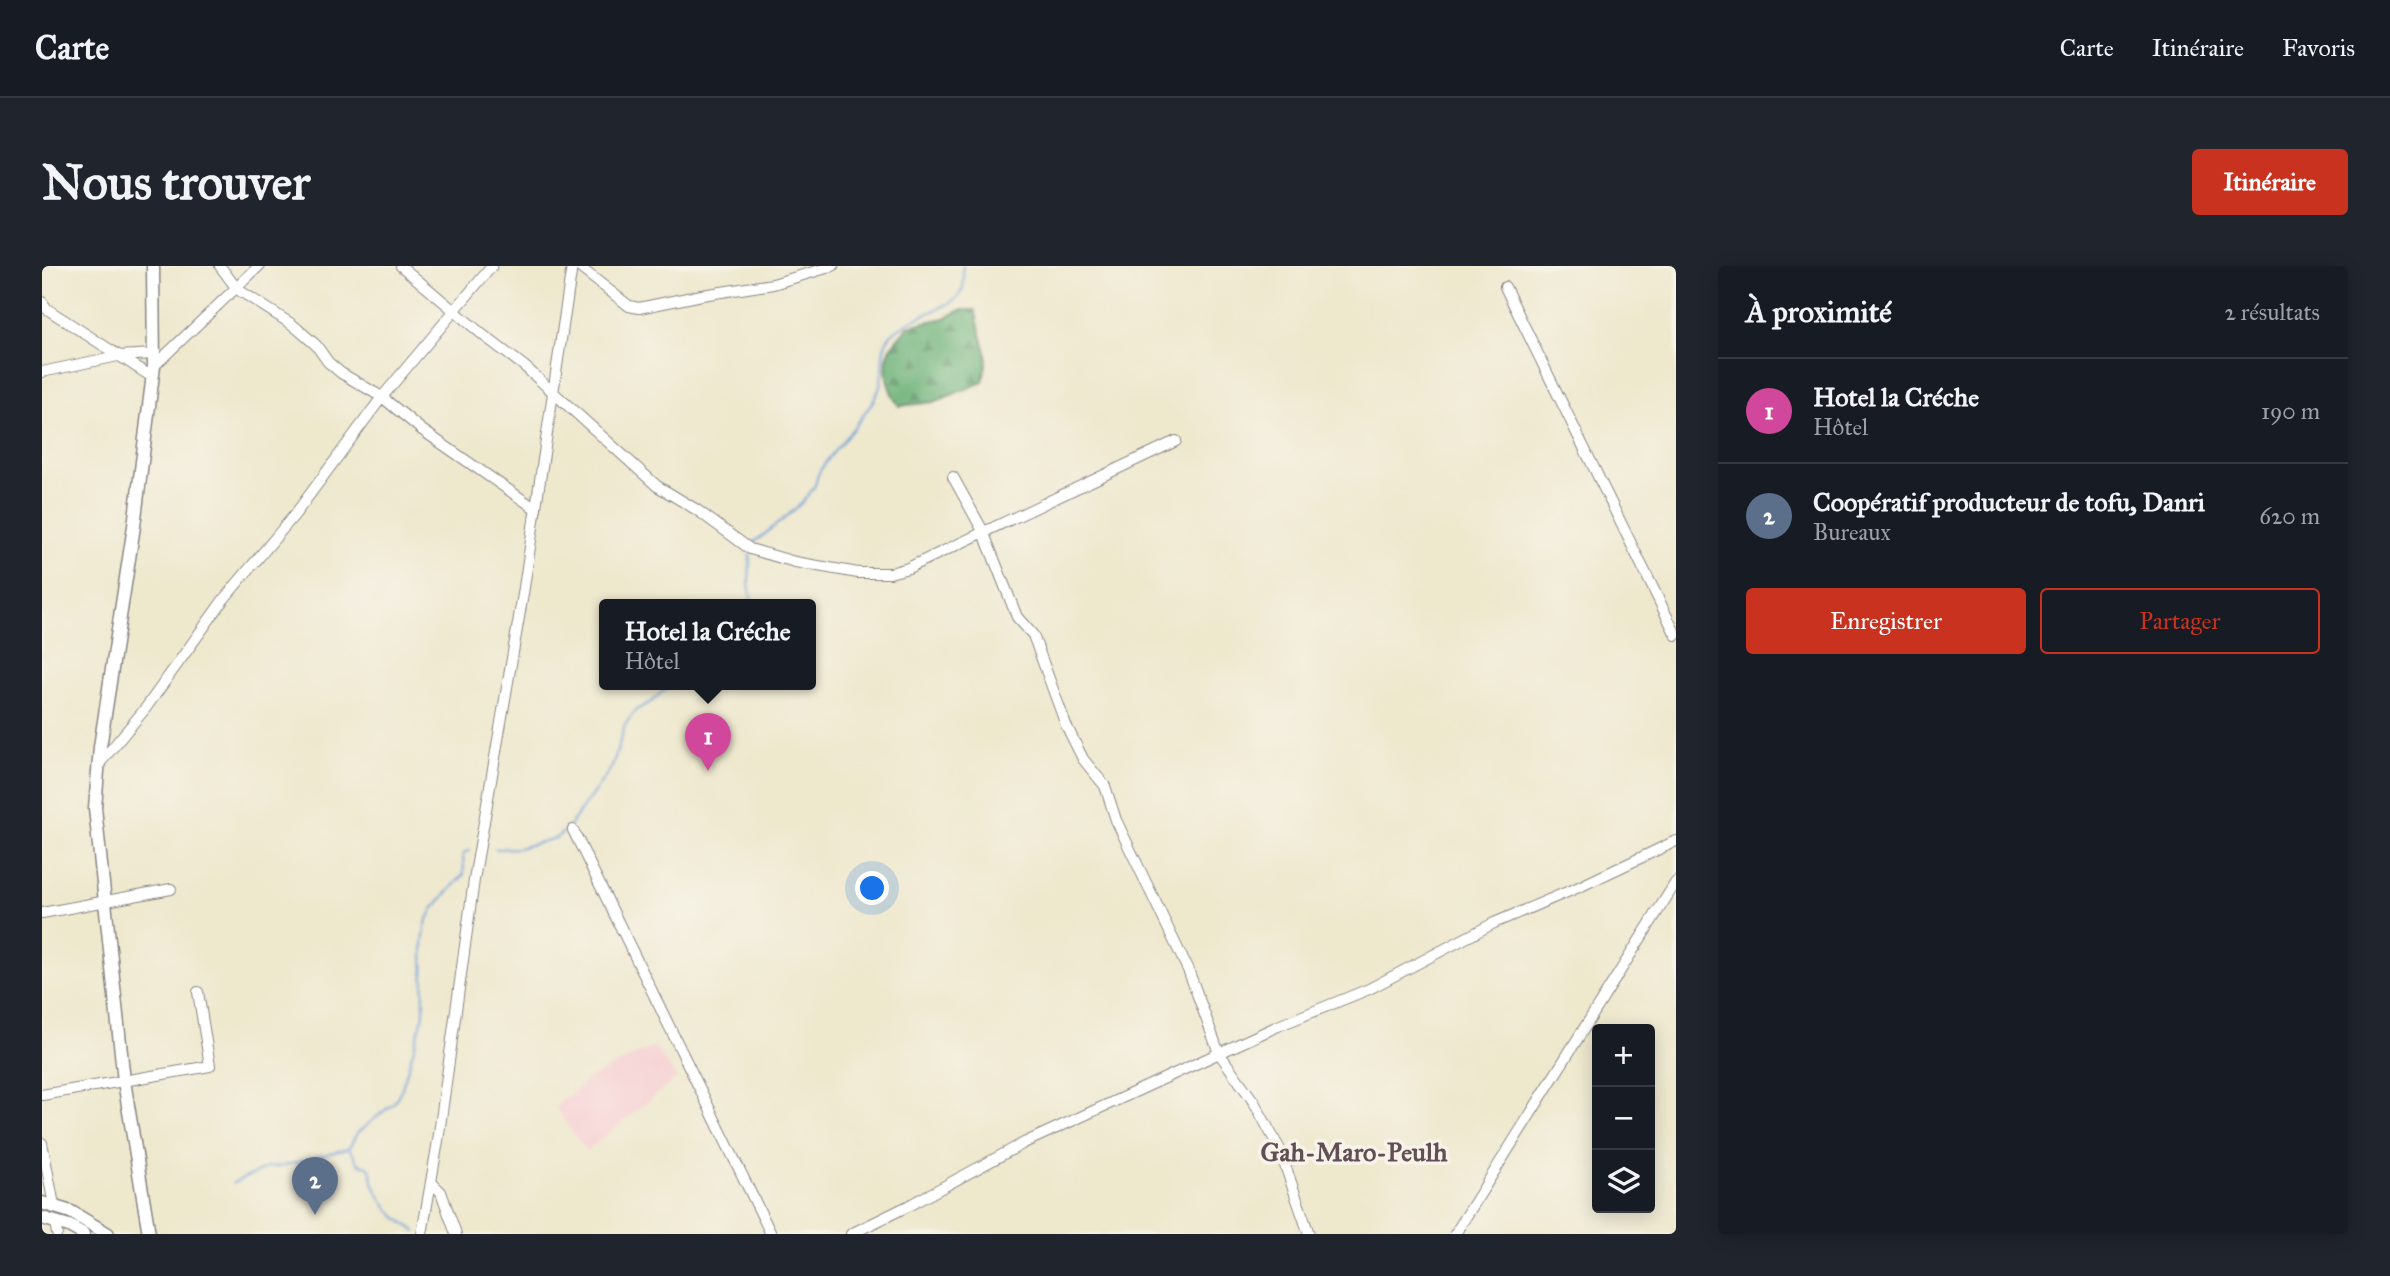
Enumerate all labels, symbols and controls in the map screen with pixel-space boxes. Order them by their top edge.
text: Carte [35,28,109,68]
text: Carte [2060,33,2114,63]
text: Itinéraire [2152,33,2244,63]
text: Favoris [2282,33,2355,63]
button: Itinéraire [2192,149,2348,215]
text: Nous trouver [42,153,310,212]
text: À proximité [1746,294,1892,330]
text: 2 résultats [2224,298,2320,326]
text: Hotel la Créche [1813,381,1979,413]
text: 1 [1764,397,1774,425]
text: 190 m [2261,397,2320,425]
text: Hôtel [1813,413,1868,441]
text: Coopératif producteur de tofu, Danri [1813,486,2205,518]
text: 2 [1763,502,1775,530]
text: 620 m [2259,502,2320,530]
text: Bureaux [1813,518,1891,546]
button: Enregistrer [1746,588,2026,654]
button: Partager [2040,588,2320,654]
popup [599,599,816,690]
text: Hotel la Créche [624,615,791,647]
text: Hôtel [624,647,680,675]
pin: 1 [685,713,731,771]
your location [855,871,889,905]
map controls [1592,1024,1655,1213]
button: + [1592,1024,1655,1087]
button: − [1592,1087,1655,1150]
district label: Gah-Maro-Peulh [1261,1136,1448,1168]
button: layers [1592,1150,1655,1213]
pin: 2 [292,1157,338,1215]

